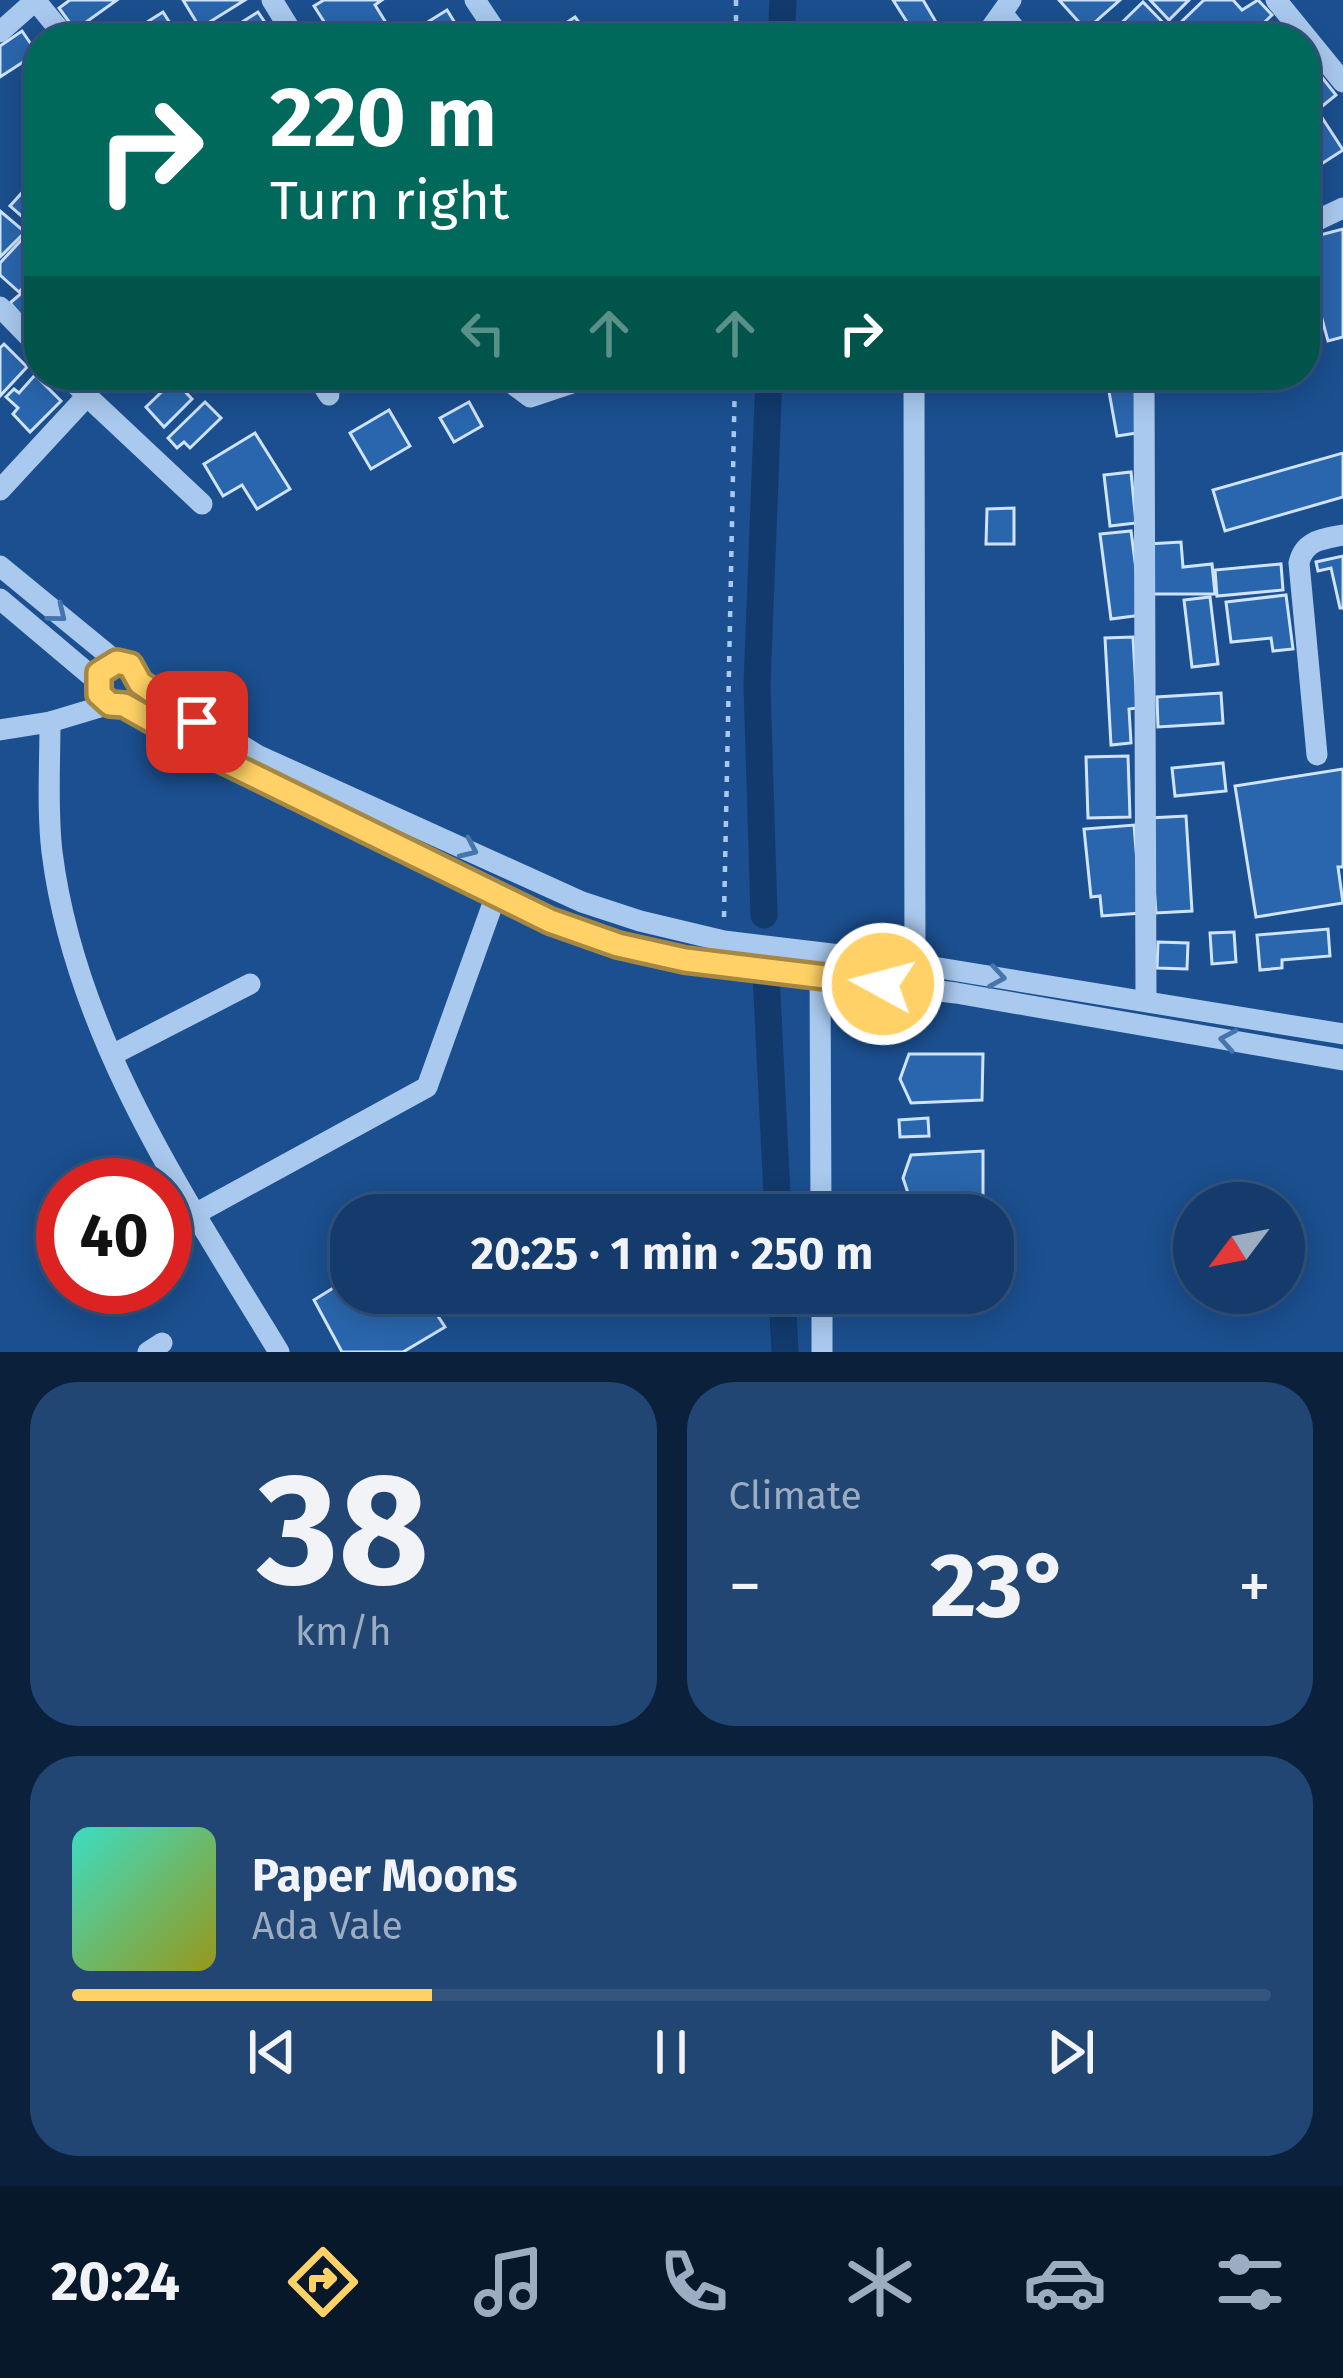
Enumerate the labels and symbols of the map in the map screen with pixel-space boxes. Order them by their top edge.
one-way arrow [44,600,66,621]
pin [146,671,248,773]
one-way arrow [456,834,478,858]
position arrow [820,921,946,1047]
one-way arrow [987,963,1007,988]
one-way arrow [1218,1028,1238,1053]
speed limit sign: 40 [36,1158,192,1314]
north arrow [1173,1182,1305,1314]

